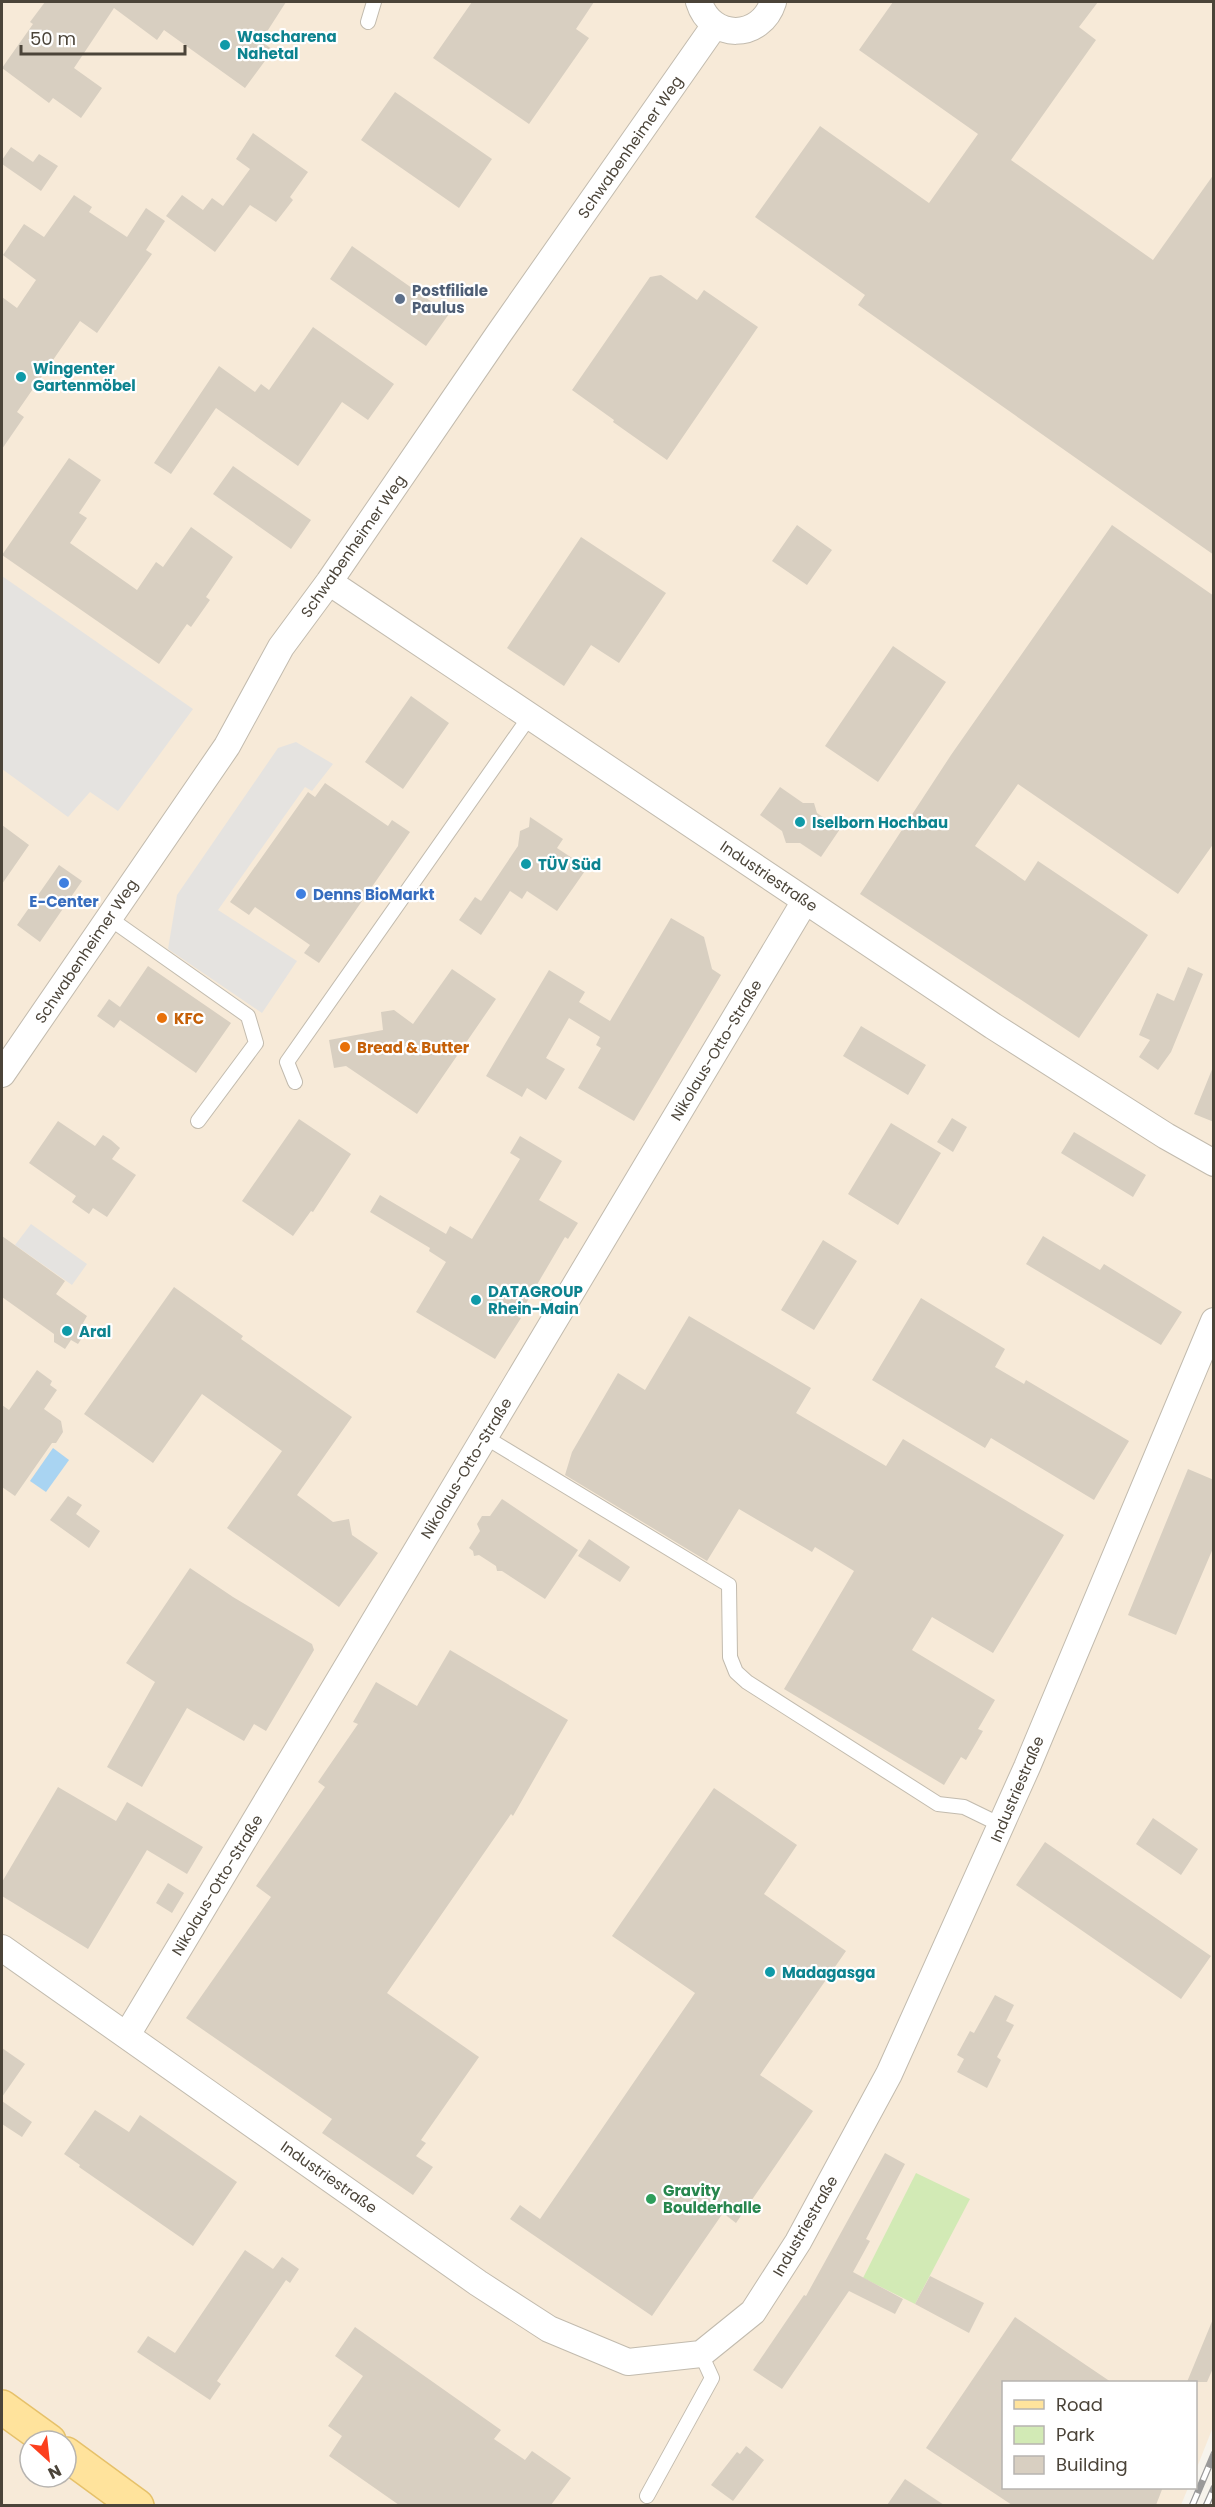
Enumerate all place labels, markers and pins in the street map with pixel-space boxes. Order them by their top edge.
place label: Wascharena Nahetal [237,26,337,64]
marker: Wascharena Nahetal [218,38,232,52]
place label: Postfiliale Paulus [412,280,488,318]
marker: Postfiliale Paulus [393,292,407,306]
place label: Wingenter Gartenmöbel [33,358,136,396]
marker: Wingenter Gartenmöbel [14,370,28,384]
place label: Iselborn Hochbau [812,812,948,833]
marker: Iselborn Hochbau [793,815,807,829]
place label: TÜV Süd [538,854,601,875]
marker: TÜV Süd [519,857,533,871]
marker: E-Center [57,876,71,890]
place label: Denns BioMarkt [313,884,435,905]
marker: Denns BioMarkt [294,887,308,901]
place label: E-Center [29,891,99,912]
place label: KFC [174,1008,204,1029]
marker: KFC [155,1011,169,1025]
place label: Bread & Butter [357,1037,470,1058]
marker: Bread & Butter [338,1040,352,1054]
place label: DATAGROUP Rhein-Main [488,1281,583,1319]
marker: DATAGROUP Rhein-Main [469,1293,483,1307]
place label: Aral [79,1321,111,1342]
marker: Aral [60,1324,74,1338]
place label: Madagasga [782,1962,875,1983]
marker: Madagasga [763,1965,777,1979]
place label: Gravity Boulderhalle [663,2180,761,2218]
marker: Gravity Boulderhalle [644,2192,658,2206]

